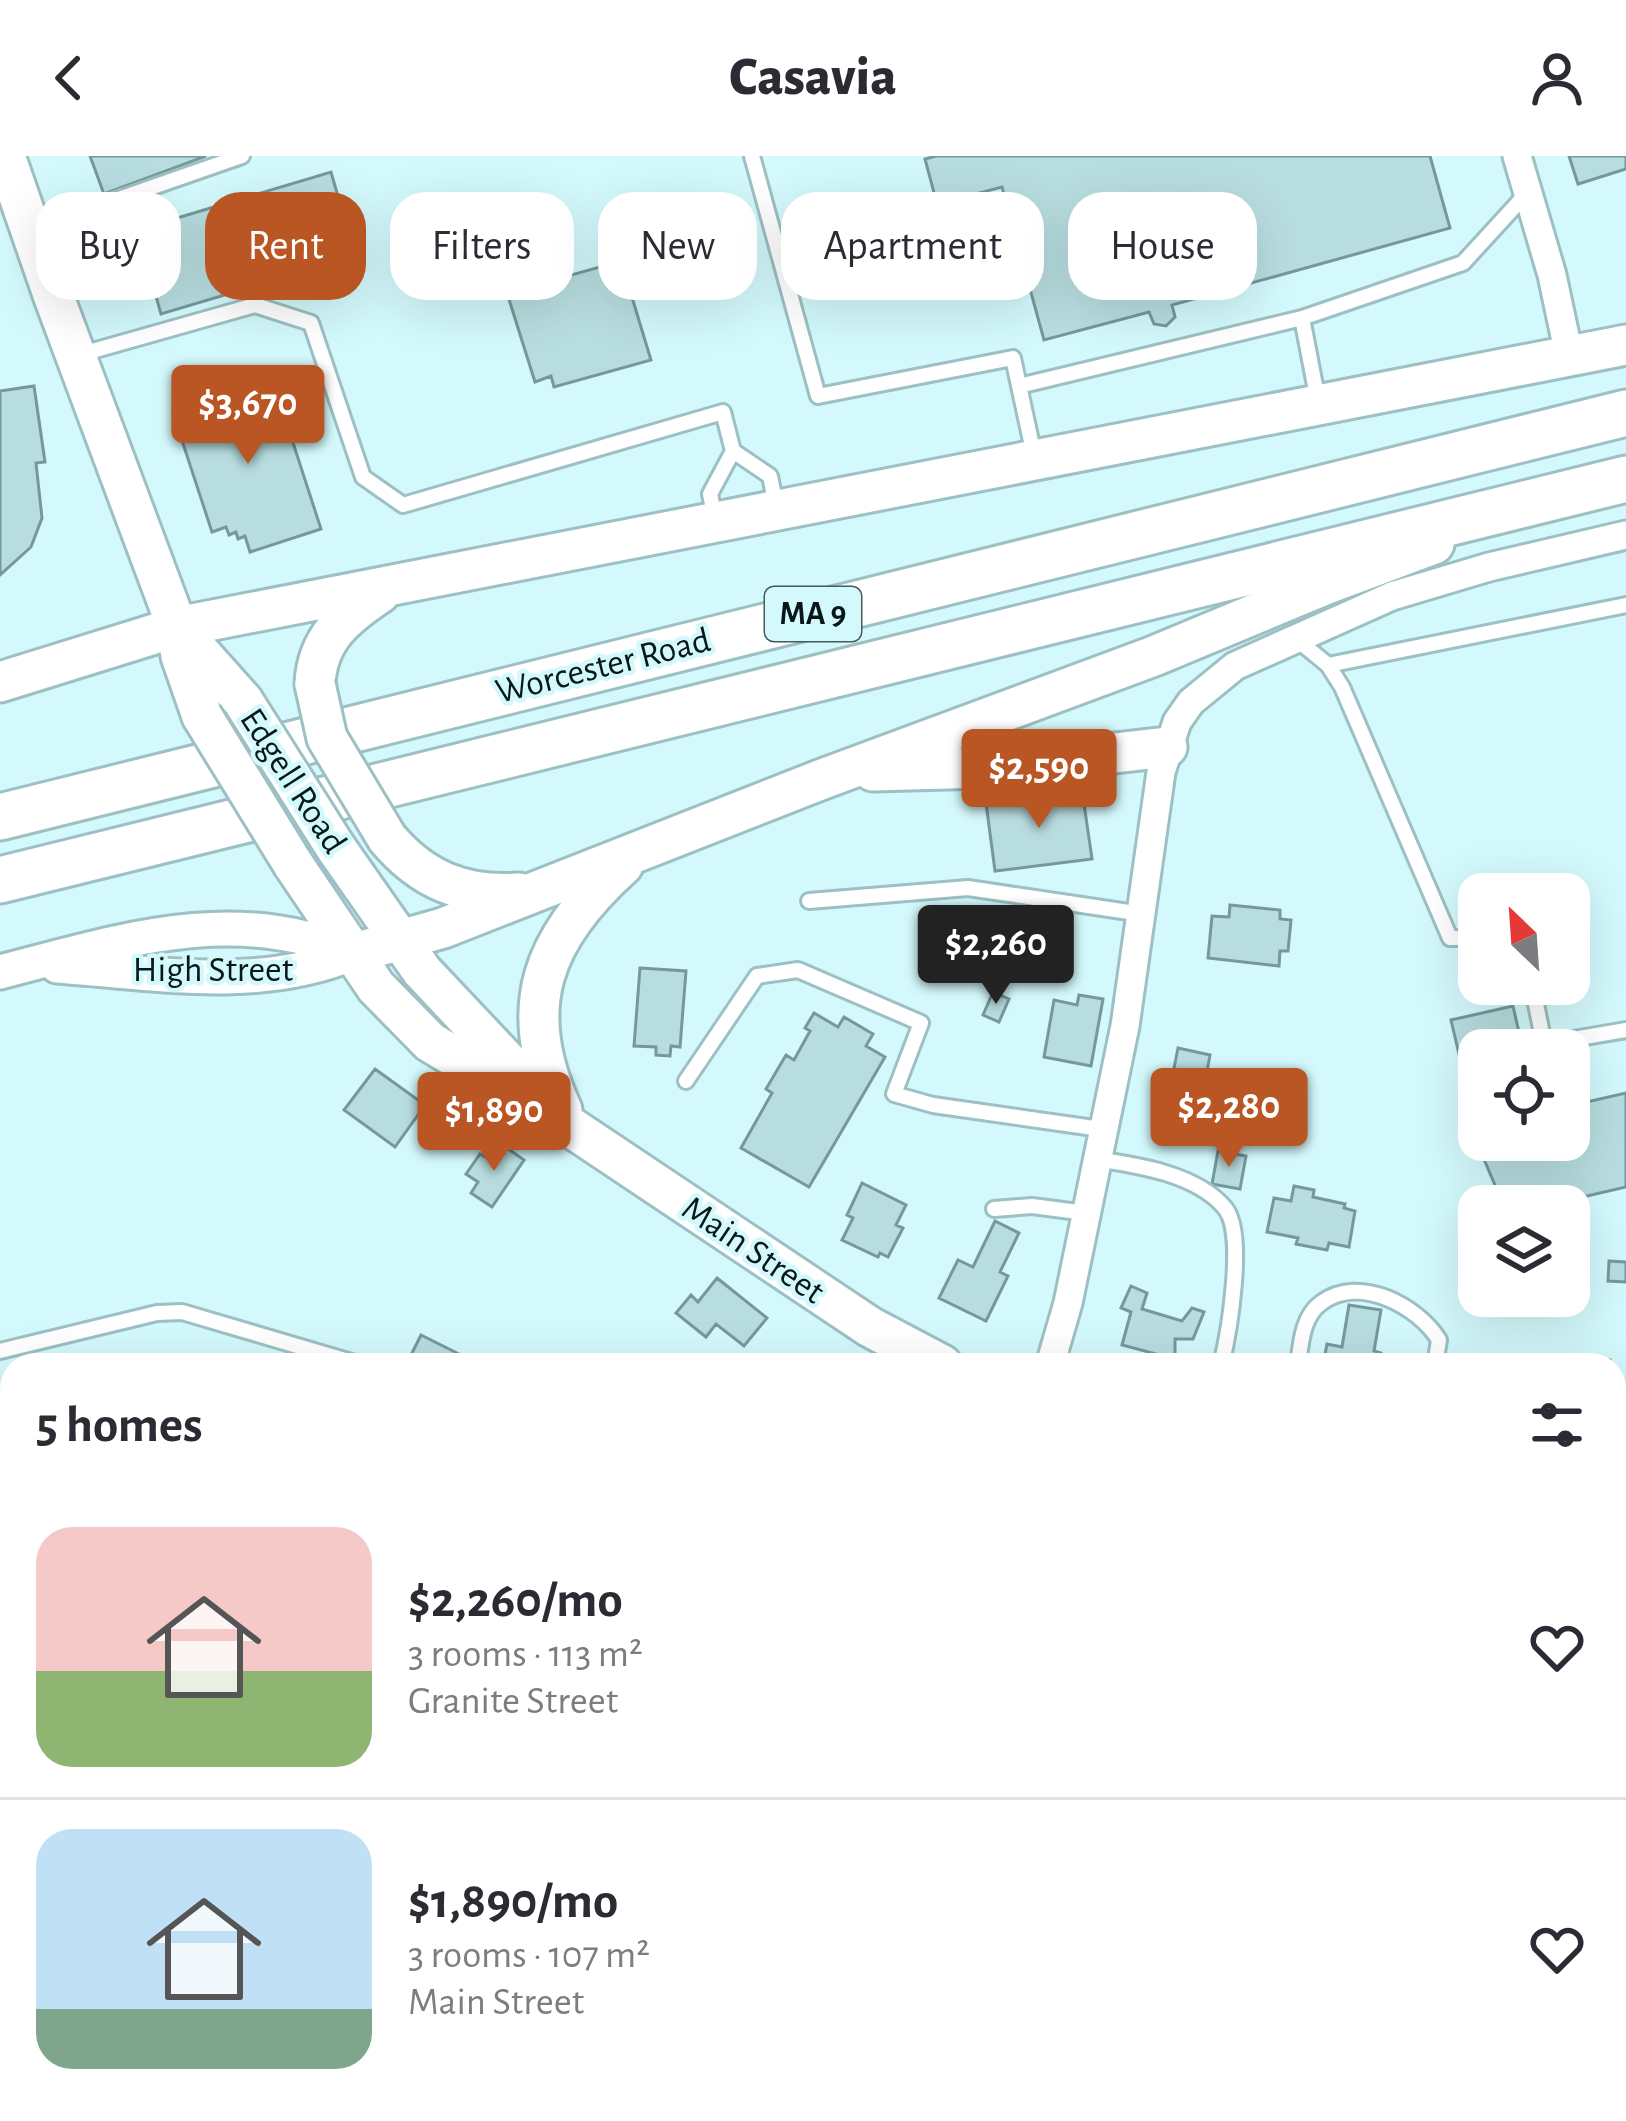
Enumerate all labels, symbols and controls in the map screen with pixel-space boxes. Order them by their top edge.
icon: back [36,45,102,111]
icon: person [1524,45,1590,111]
text: Casavia [729,51,897,105]
chip: Buy [36,192,181,300]
chip: Rent [205,192,366,300]
chip: Filters [390,192,574,300]
chip: New [598,192,757,300]
chip: Apartment [781,192,1044,300]
chip: House [1068,192,1257,300]
pin: $3,670 [150,365,346,467]
text: $3,670 [198,384,298,423]
road number: MA 9 [765,587,861,641]
street label: Worcester Road [492,622,714,710]
street label: Edgell Road [233,702,353,860]
pin: $2,590 [941,729,1137,831]
text: $2,590 [989,748,1089,787]
north arrow [1458,873,1590,1005]
map controls [1458,873,1590,1317]
pin: $2,260 [898,905,1094,1007]
text: $2,260 [945,924,1047,963]
street label: High Street [133,952,294,988]
button: locate [1458,1029,1590,1161]
pin: $2,280 [1131,1068,1327,1170]
pin: $1,890 [396,1072,592,1174]
text: $2,280 [1178,1087,1280,1126]
text: $1,890 [445,1091,543,1130]
button: layers [1458,1185,1590,1317]
street label: Main Street [676,1190,831,1311]
icon: filters [1524,1392,1590,1458]
text: 5 homes [36,1400,203,1451]
icon: home [132,1575,276,1719]
text: $2,260/mo [408,1575,623,1626]
icon: heart [1524,1614,1590,1680]
text: 3 rooms · 113 m² [408,1635,643,1674]
text: Granite Street [408,1682,618,1721]
text: $1,890/mo [408,1876,618,1927]
icon: home [132,1877,276,2021]
icon: heart [1524,1916,1590,1982]
text: 3 rooms · 107 m² [408,1936,650,1975]
text: Main Street [408,1983,584,2022]

